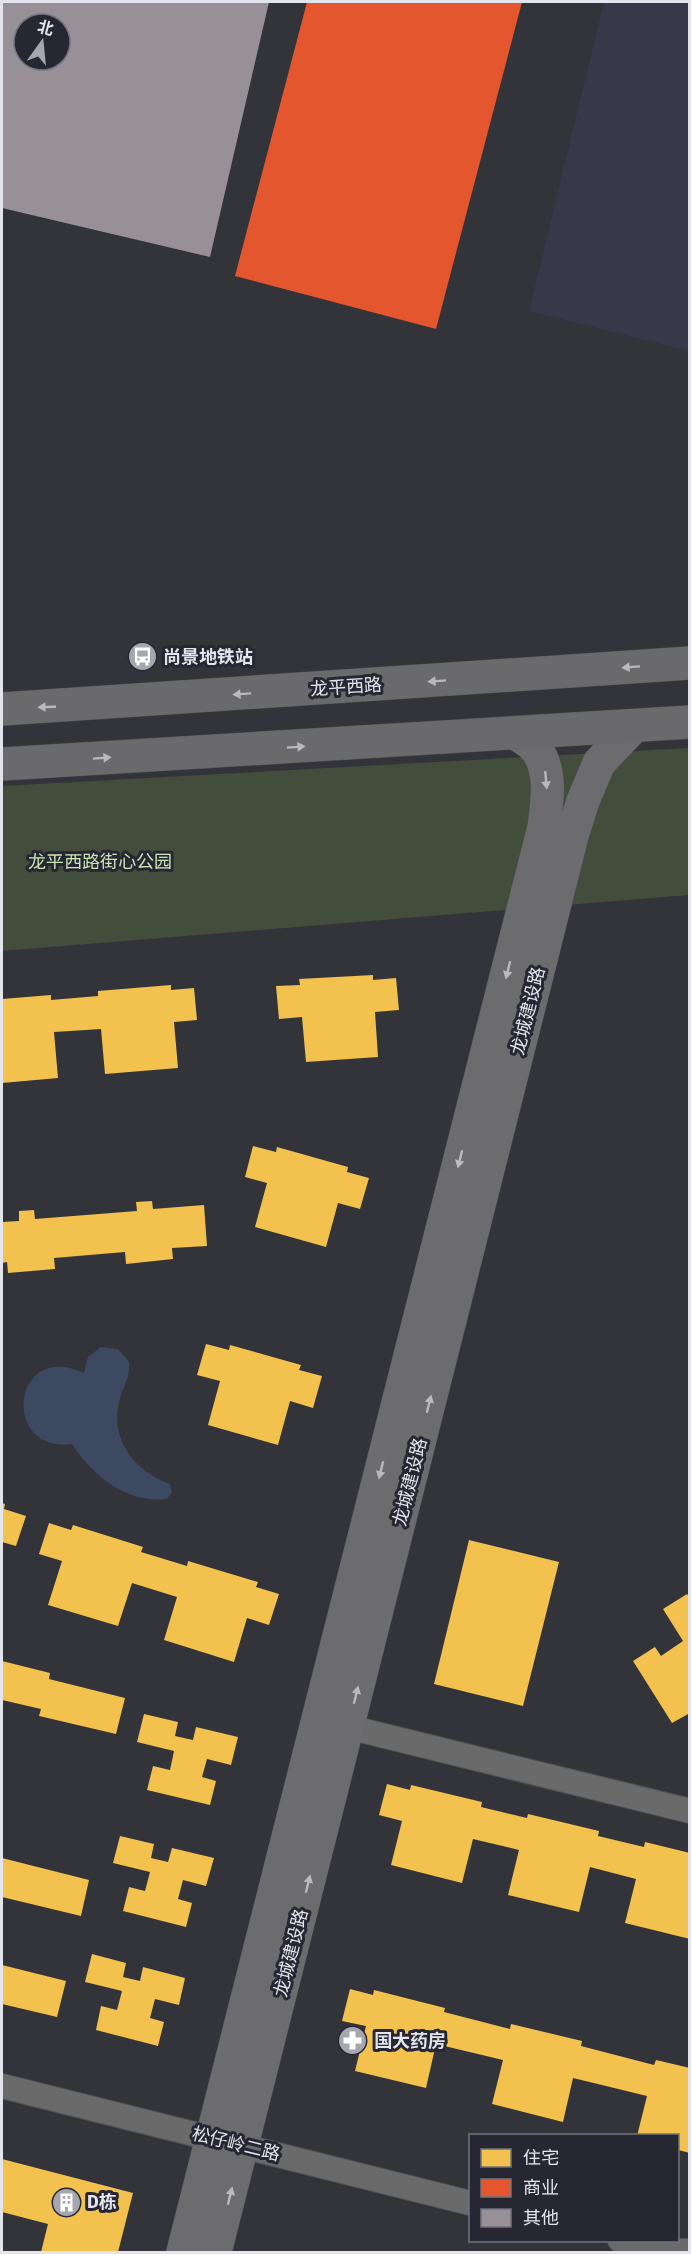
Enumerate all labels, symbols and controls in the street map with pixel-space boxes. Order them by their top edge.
north arrow [12,12,72,72]
text: 北 [36,17,56,39]
bus stop icon: 尚景地铁站 [126,641,158,673]
place label: 尚景地铁站 [163,646,253,668]
one-way arrow [622,663,641,672]
street label: 龙平西路 [309,674,383,700]
one-way arrow [427,676,446,685]
one-way arrow [233,689,252,699]
one-way arrow [38,702,57,711]
one-way arrow [287,742,306,751]
one-way arrow [92,754,111,763]
one-way arrow [541,770,551,789]
park label: 龙平西路街心公园 [28,851,172,873]
one-way arrow [502,961,512,979]
street label: 龙城建设路 [506,965,550,1057]
one-way arrow [454,1150,464,1168]
one-way arrow [425,1395,434,1413]
street label: 龙城建设路 [388,1436,432,1528]
one-way arrow [376,1461,385,1479]
one-way arrow [351,1686,361,1705]
one-way arrow [304,1875,314,1894]
street label: 龙城建设路 [269,1907,313,1999]
pharmacy icon: 国大药房 [337,2025,369,2057]
place label: 国大药房 [374,2030,446,2052]
street label: 松仔岭二路 [190,2122,282,2166]
legend [469,2134,679,2242]
text: 住宅 [523,2147,559,2169]
text: 商业 [523,2177,559,2199]
building icon: D栋 [50,2186,82,2218]
one-way arrow [225,2187,235,2205]
place label: D栋 [87,2191,117,2213]
text: 其他 [523,2207,559,2229]

